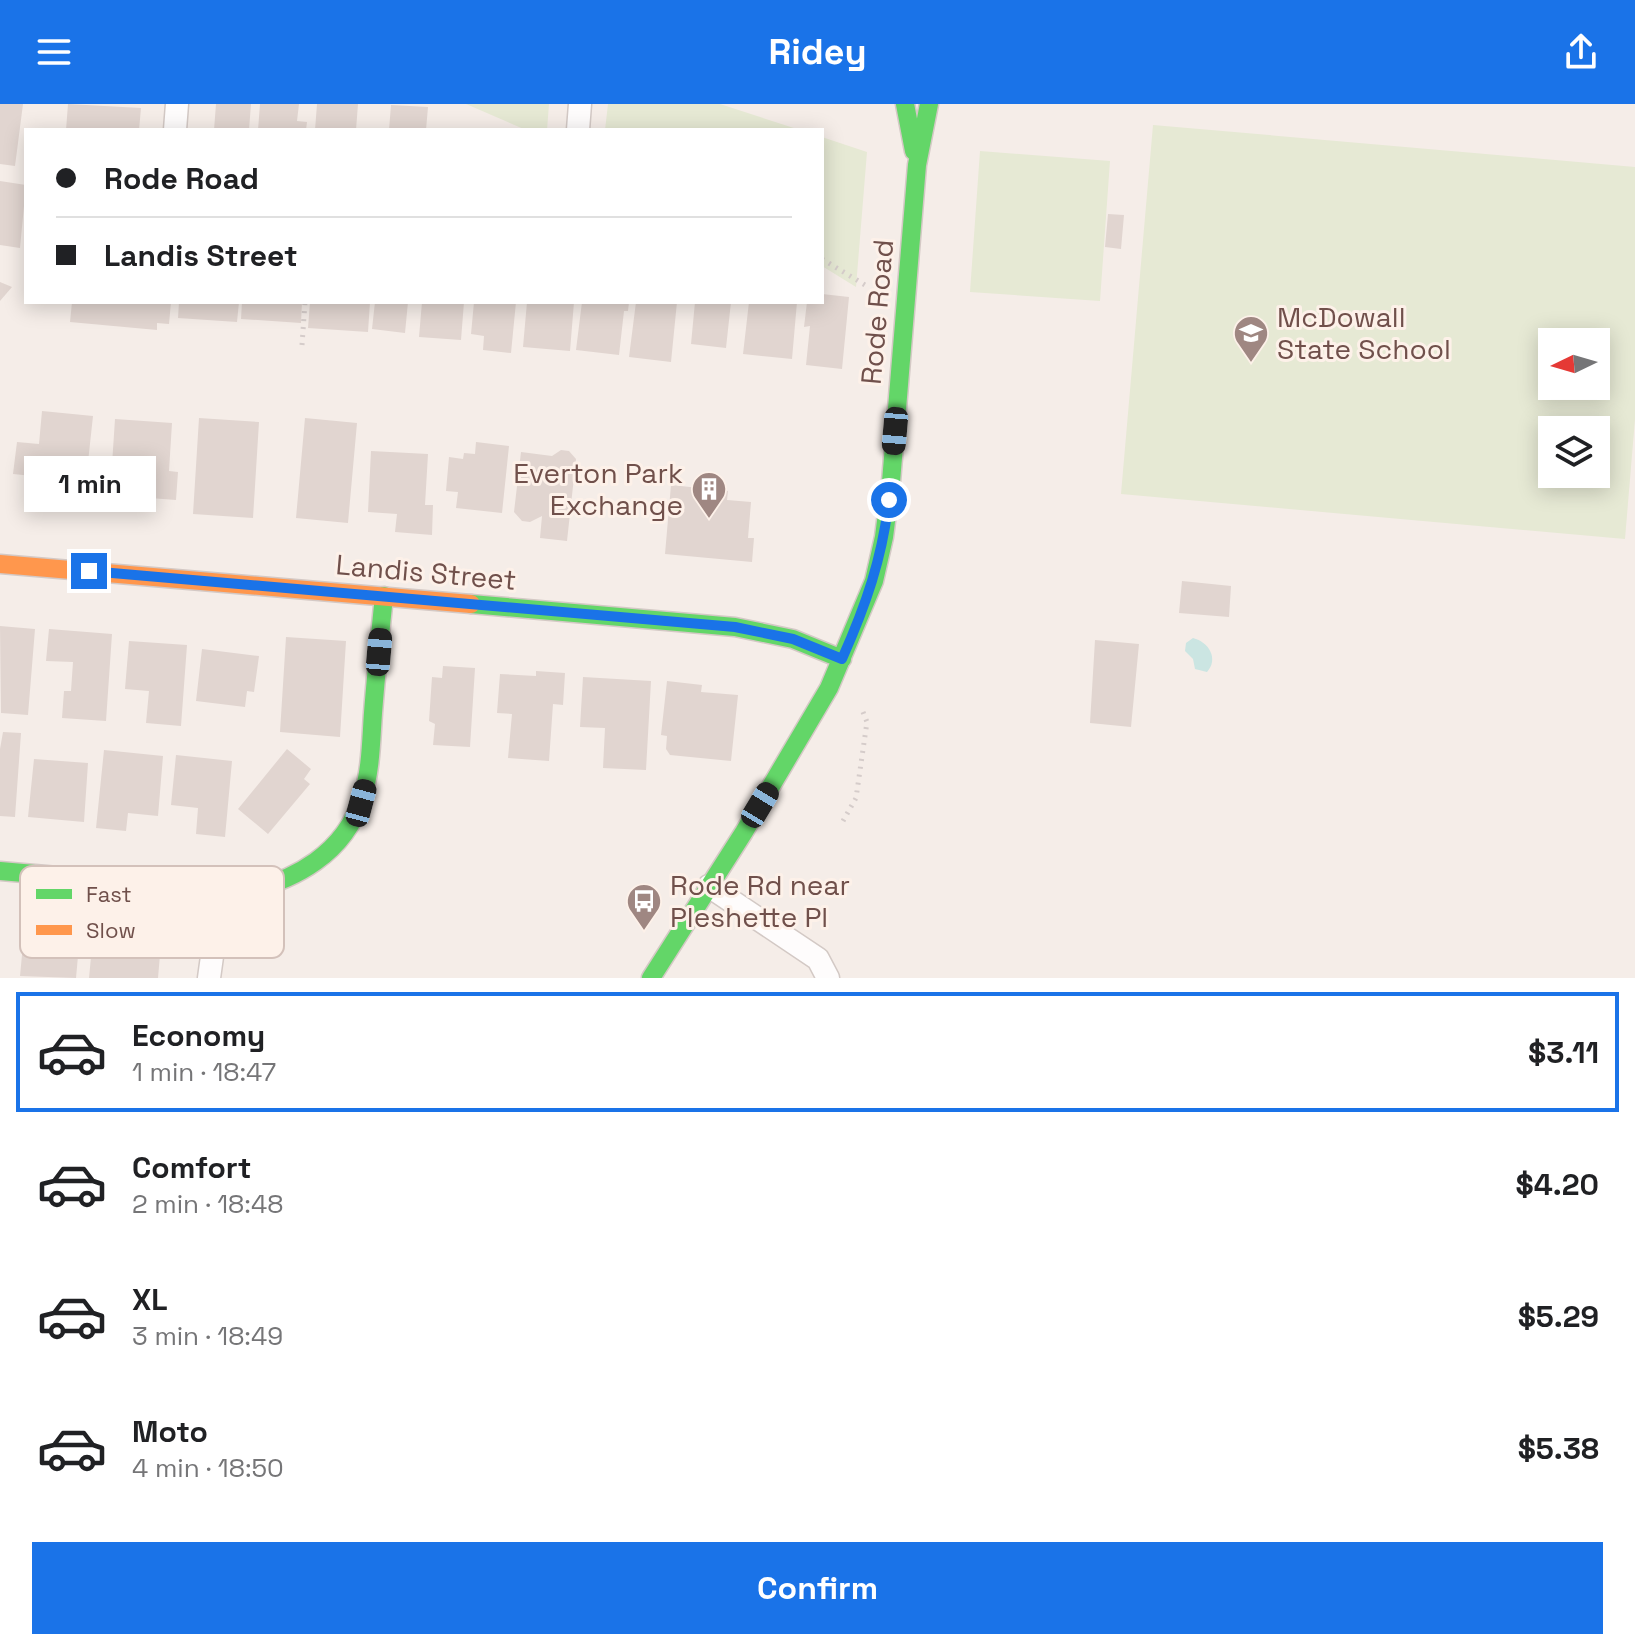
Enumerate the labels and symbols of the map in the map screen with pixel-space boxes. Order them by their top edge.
street label: Rode Road [853,238,901,386]
place label: McDowall State School [1277,299,1451,367]
school or university icon: McDowall State School [1232,314,1270,364]
north arrow [1538,328,1610,400]
car [881,406,909,456]
callout: 1 min [23,455,155,511]
place label: Everton Park Exchange [513,455,683,523]
building icon: Everton Park Exchange [690,470,728,520]
route start [871,482,907,518]
street label: Landis Street [334,546,518,598]
route end [71,553,107,589]
car [365,627,393,677]
car [343,777,379,829]
car [737,778,783,832]
legend [20,866,284,958]
place label: Rode Rd near Pleshette Pl [670,867,850,935]
text: Fast [86,880,132,908]
bus stop icon: Rode Rd near Pleshette Pl [625,882,663,932]
text: Slow [86,916,136,944]

